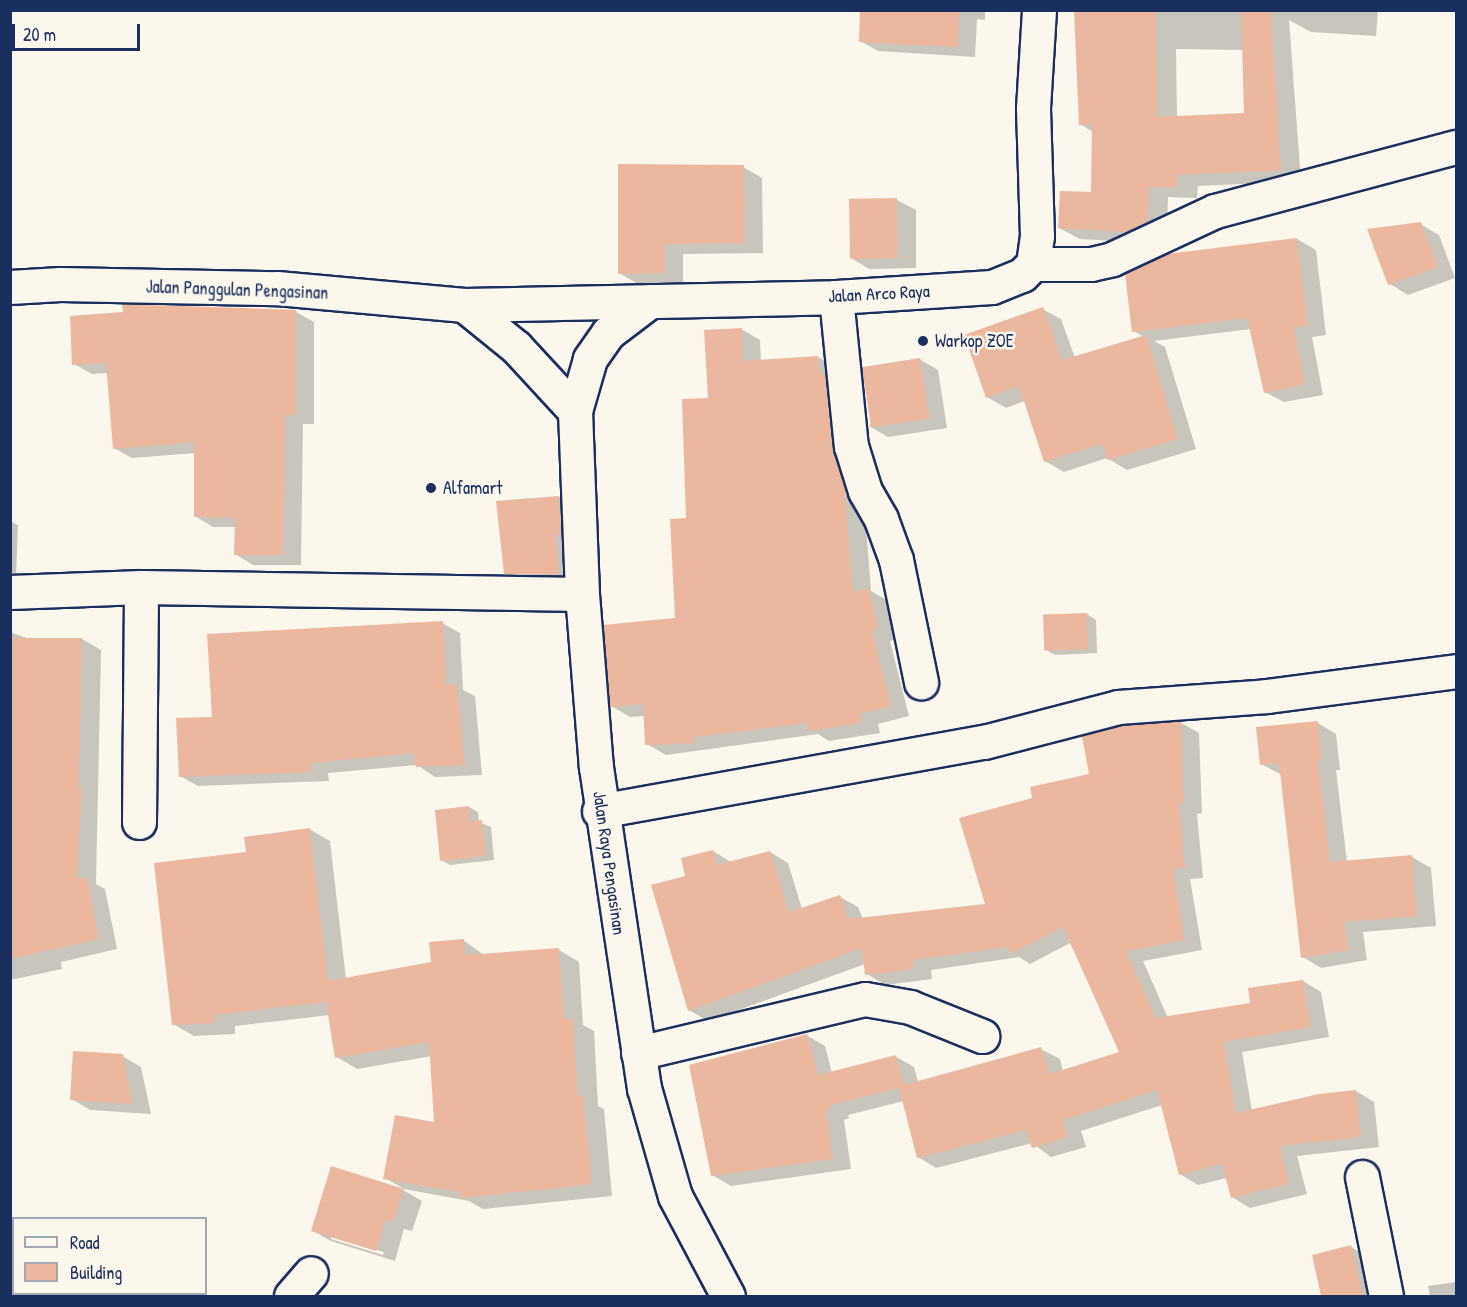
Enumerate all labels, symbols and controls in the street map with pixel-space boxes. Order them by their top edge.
scale bar [15,12,142,50]
text: 20 m [23,22,56,47]
street label: Jalan Panggulan Pengasinan [146,276,328,304]
street label: Jalan Arco Raya [828,281,930,307]
place label: Warkop ZOE [935,330,1014,352]
marker: Warkop ZOE [916,334,930,348]
place label: Alfamart [443,477,503,499]
marker: Alfamart [424,481,438,495]
street label: Jalan Raya Pengasinan [588,790,630,936]
legend [12,1217,207,1295]
text: Road [70,1230,100,1255]
text: Building [70,1260,122,1285]

